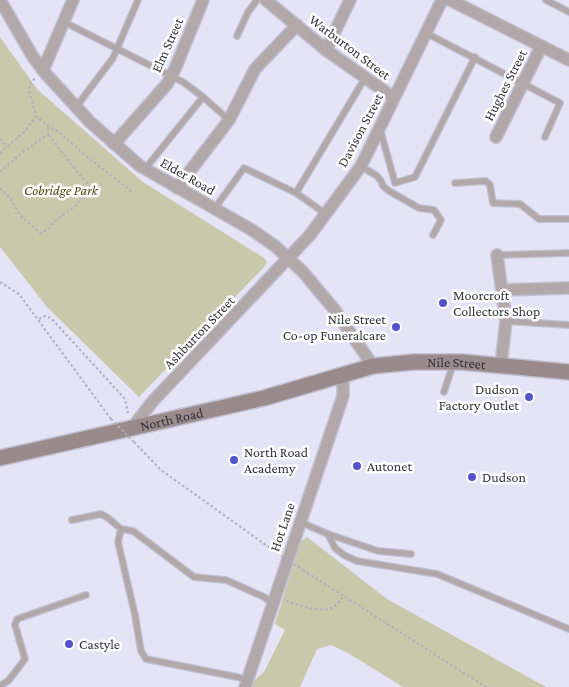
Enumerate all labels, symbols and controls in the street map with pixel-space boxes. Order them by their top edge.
street label: Warburton Street [306,11,394,83]
street label: Elm Street [148,15,186,75]
street label: Hughes Street [480,46,530,123]
street label: Davison Street [334,90,386,170]
street label: Elder Road [158,154,219,198]
park label: Cobridge Park [24,182,99,198]
place label: Moorcroft Collectors Shop [453,287,540,319]
street label: Ashburton Street [160,292,238,372]
marker: Moorcroft Collectors Shop [437,297,449,309]
place label: Nile Street Co-op Funeralcare [283,311,386,343]
marker: Nile Street Co-op Funeralcare [390,321,402,333]
street label: Nile Street [427,354,487,372]
place label: Dudson Factory Outlet [439,381,519,413]
marker: Dudson Factory Outlet [523,391,535,403]
street label: North Road [139,404,205,434]
place label: North Road Academy [244,444,309,476]
marker: North Road Academy [228,454,240,466]
place label: Autonet [367,458,412,474]
marker: Autonet [351,460,363,472]
place label: Dudson [482,469,527,485]
marker: Dudson [466,471,478,483]
street label: Hot Lane [266,501,298,553]
place label: Castyle [79,636,120,652]
marker: Castyle [63,638,75,650]

